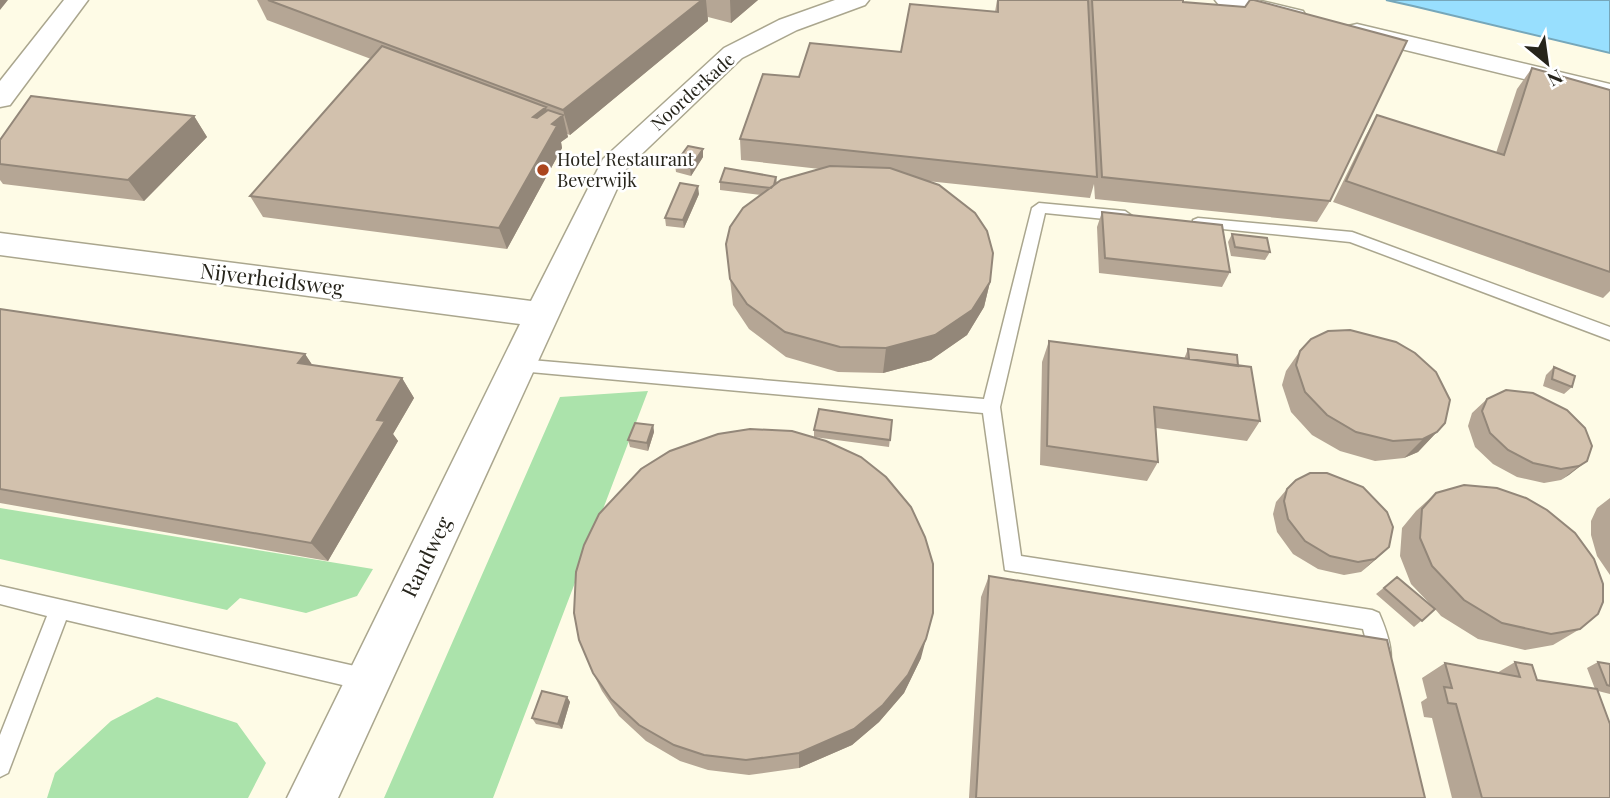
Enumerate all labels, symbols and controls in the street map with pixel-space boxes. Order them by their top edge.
north arrow [1512,28,1582,98]
street label: Noorderkade [645,47,739,135]
text: N [1543,64,1568,94]
place label: Hotel Restaurant Beverwijk [557,147,695,192]
marker: Hotel Restaurant Beverwijk [535,162,551,178]
street label: Nijverheidsweg [199,255,346,301]
street label: Randweg [394,511,457,601]

